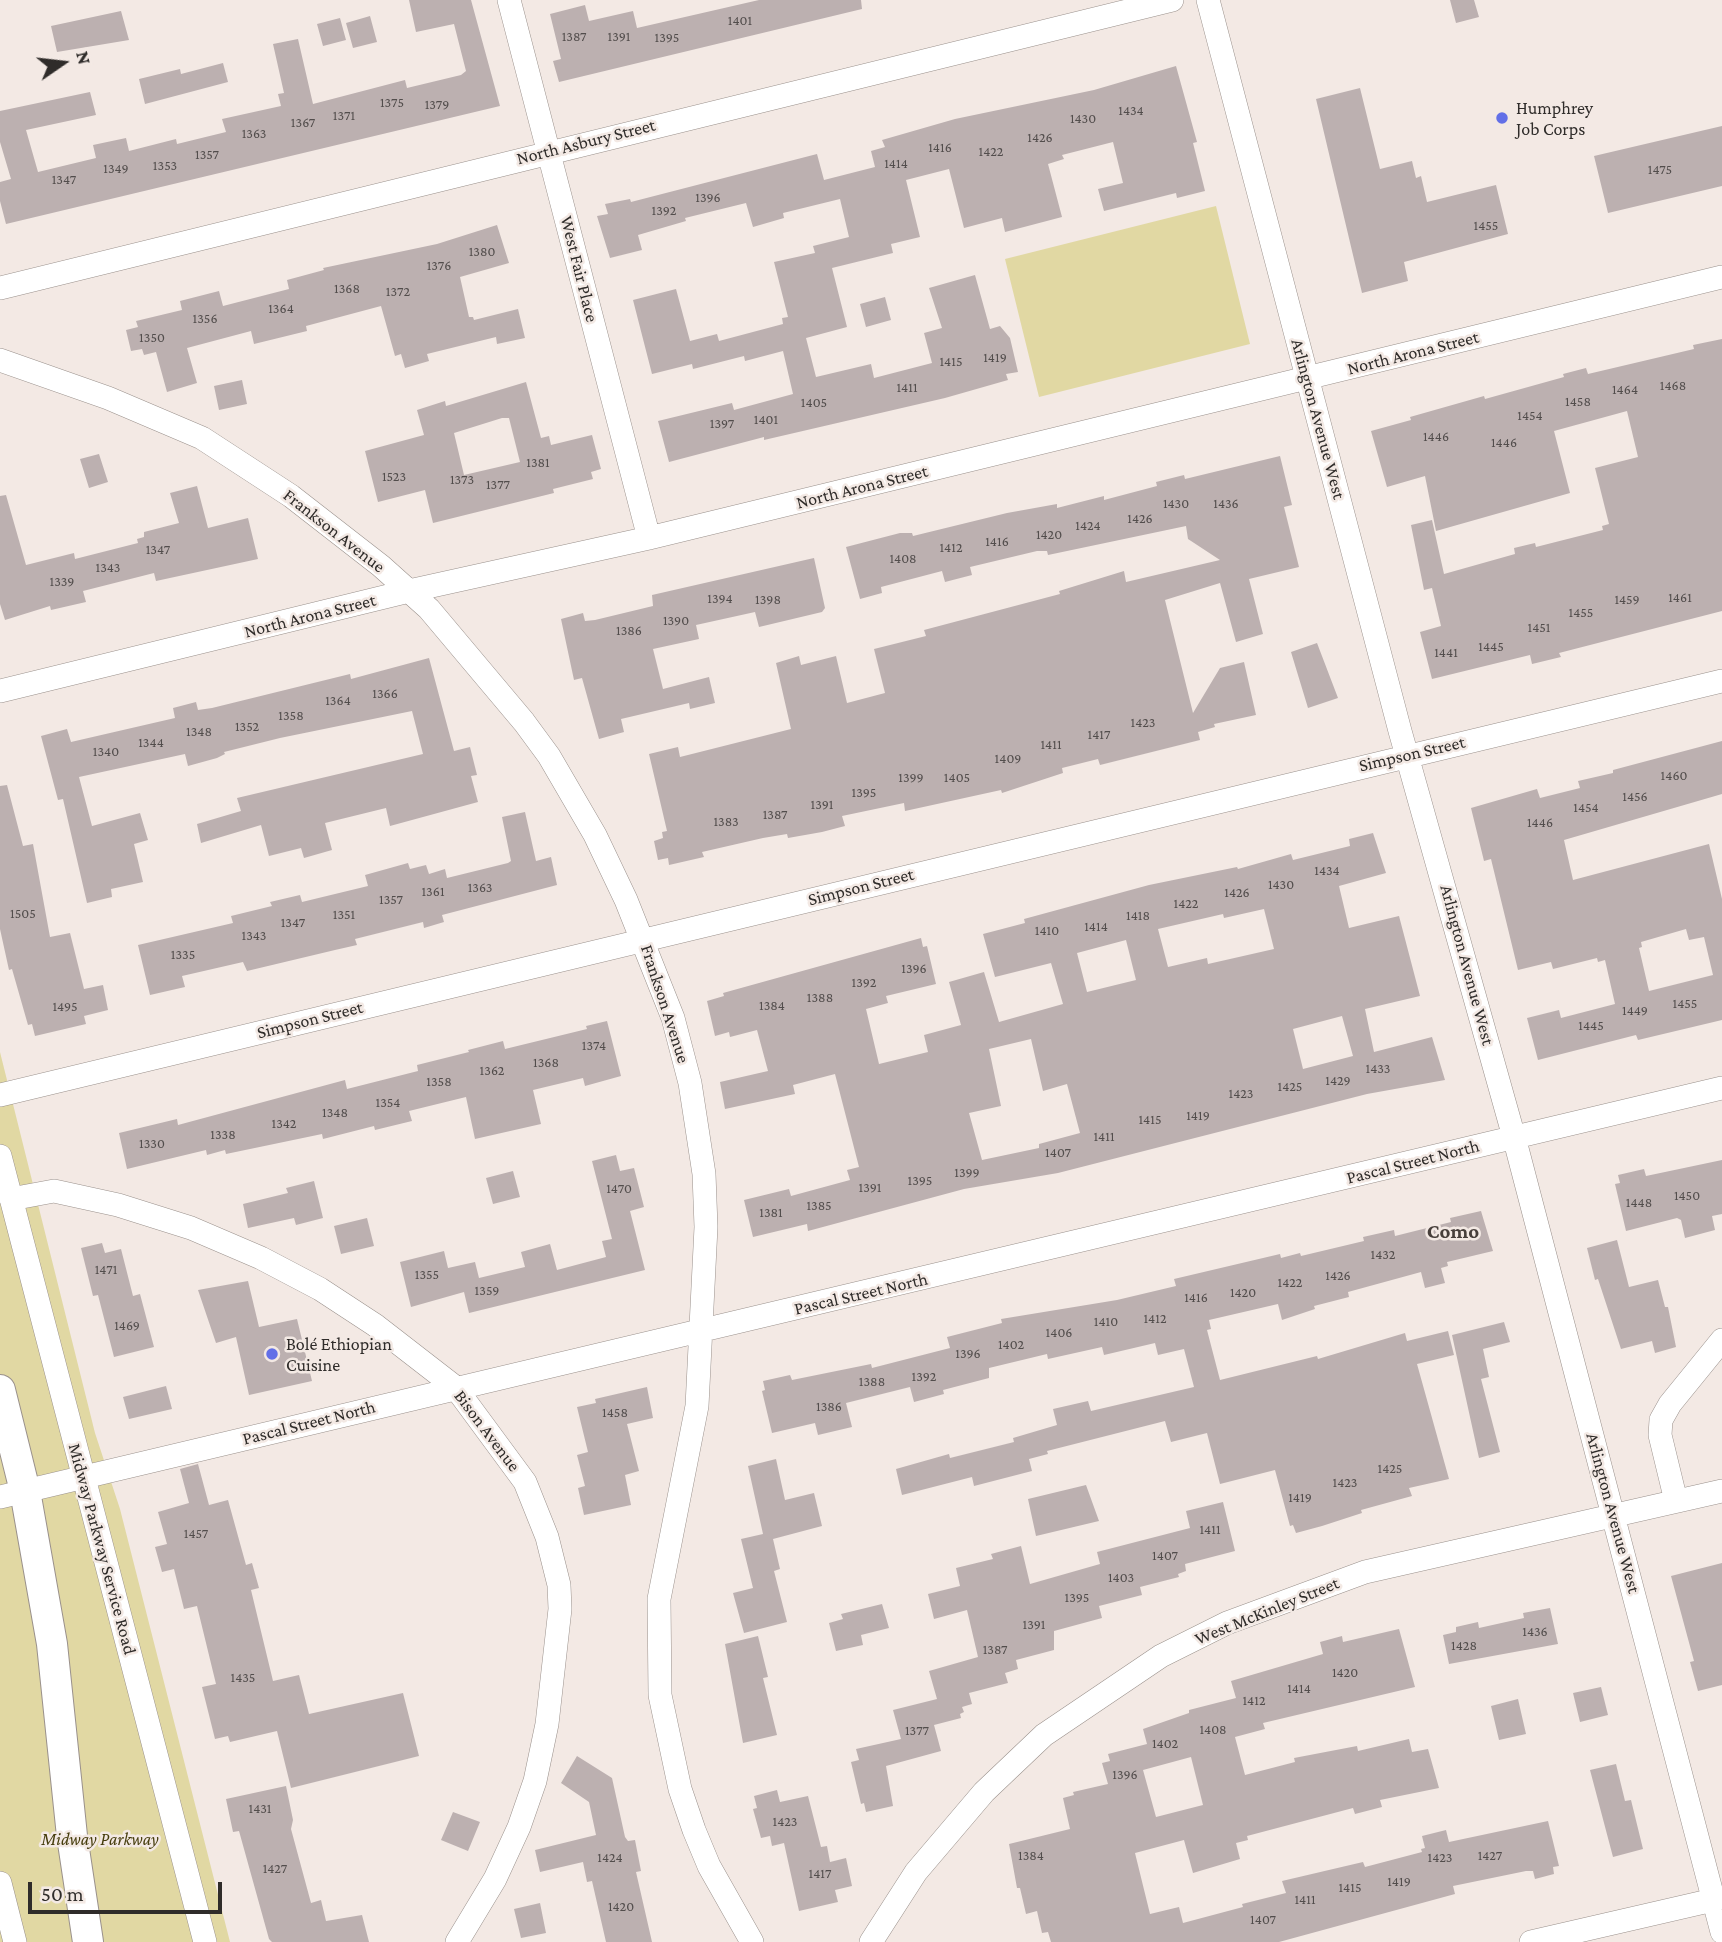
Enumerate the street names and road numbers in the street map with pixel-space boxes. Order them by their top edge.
street label: North Asbury Street [514,114,658,170]
street label: West Fair Place [555,214,603,324]
street label: North Arona Street [1345,326,1481,380]
street label: Arlington Avenue West [1286,336,1350,502]
street label: North Arona Street [794,460,930,514]
street label: Frankson Avenue [279,485,389,577]
street label: North Arona Street [242,589,378,643]
street label: Simpson Street [1357,731,1467,777]
street label: Simpson Street [806,863,916,911]
street label: Arlington Avenue West [1435,882,1499,1048]
street label: Frankson Avenue [636,942,694,1066]
street label: Simpson Street [255,996,365,1044]
street label: Pascal Street North [1344,1135,1482,1189]
street label: Pascal Street North [792,1268,930,1320]
street label: Bison Avenue [449,1386,525,1476]
street label: Pascal Street North [240,1396,378,1450]
street label: Arlington Avenue West [1581,1430,1645,1596]
street label: Midway Parkway Service Road [63,1441,141,1657]
street label: West McKinley Street [1192,1572,1342,1650]

